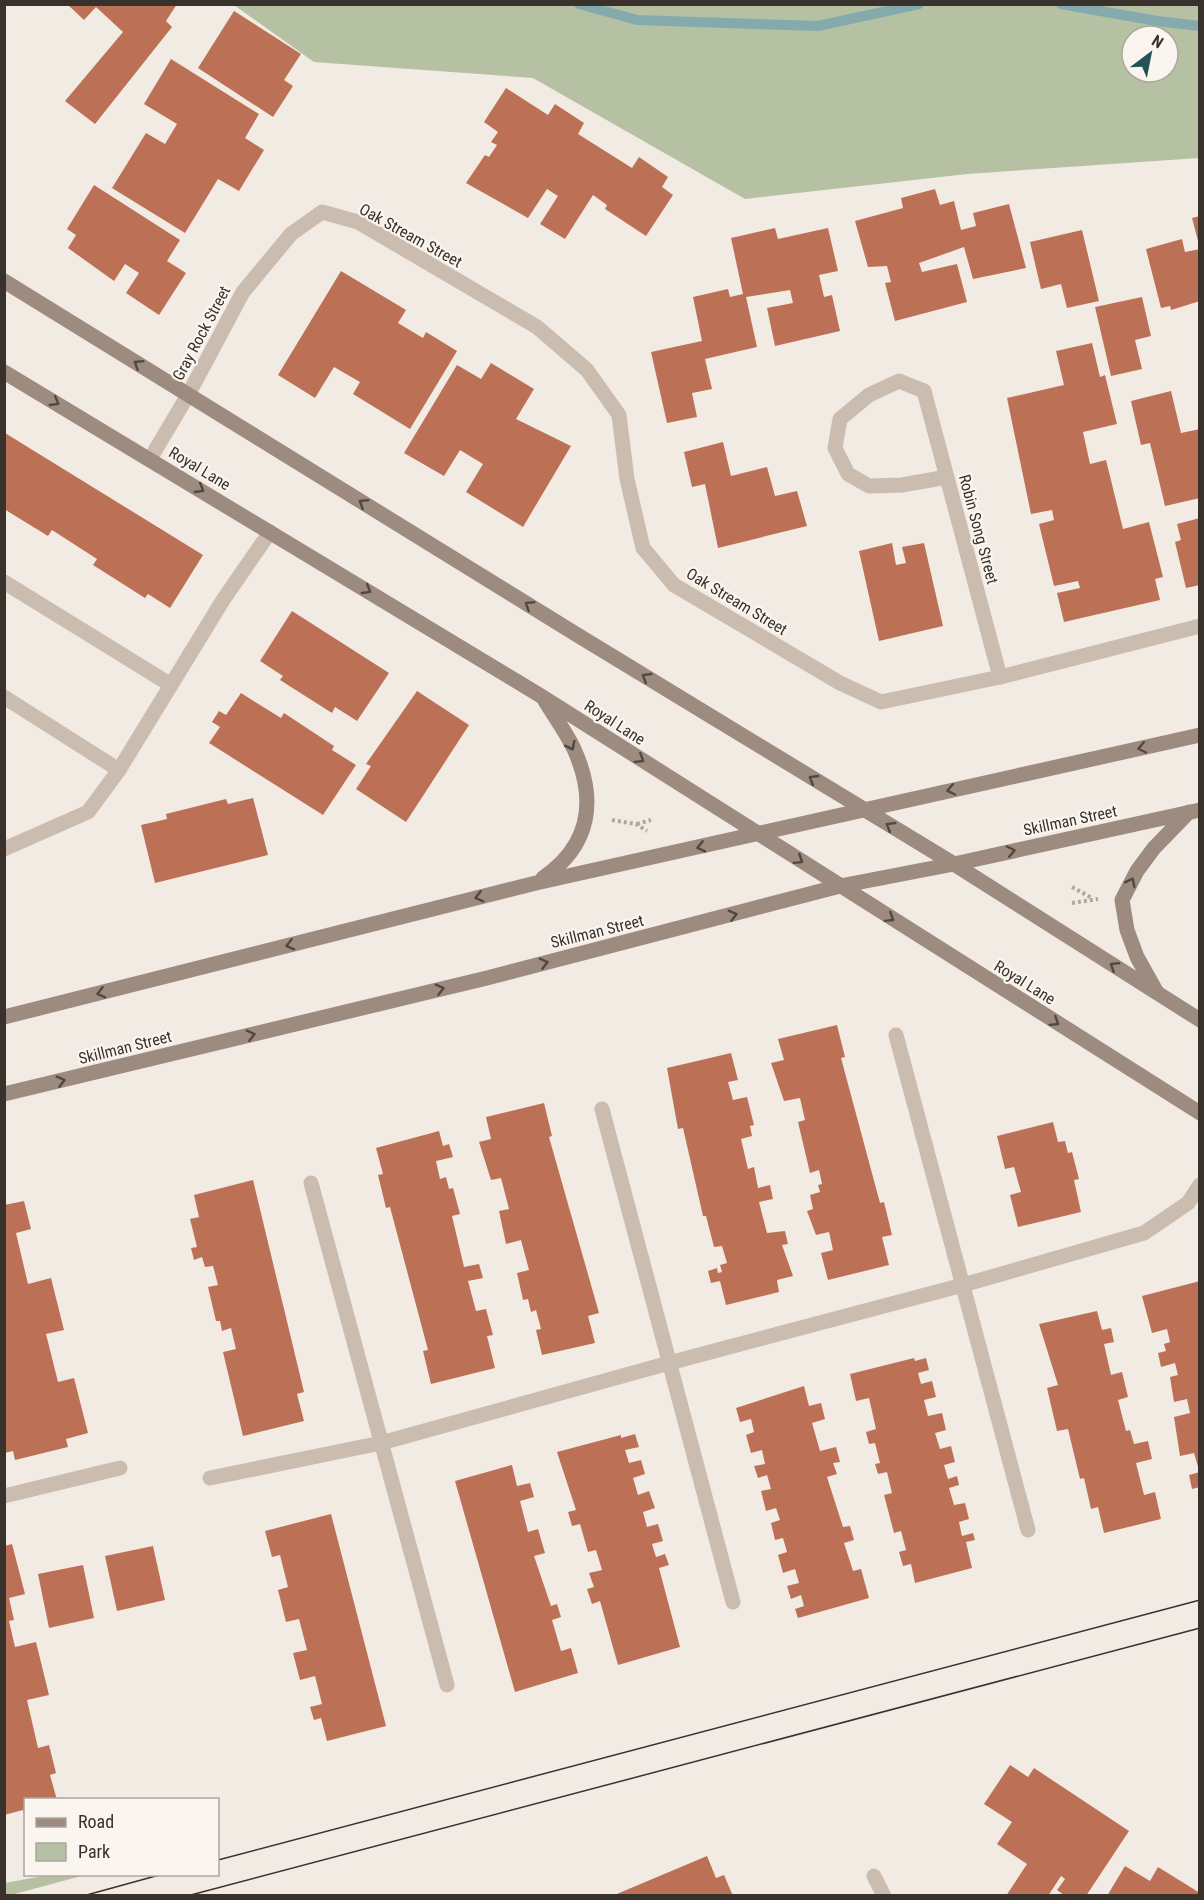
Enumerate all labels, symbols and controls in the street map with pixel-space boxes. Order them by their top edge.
north arrow [1120,24,1180,84]
text: N [1148,31,1167,52]
street label: Oak Stream Street [356,199,466,272]
street label: Gray Rock Street [169,283,234,384]
one-way arrow [134,360,144,372]
one-way arrow [49,394,59,406]
street label: Royal Lane [165,443,234,494]
street label: Robin Song Street [955,472,1002,586]
one-way arrow [194,482,204,494]
one-way arrow [359,499,369,511]
street label: Oak Stream Street [683,564,791,639]
one-way arrow [361,583,371,595]
one-way arrow [525,601,535,613]
one-way arrow [642,673,652,685]
street label: Royal Lane [581,696,649,749]
one-way arrow [564,740,576,751]
one-way arrow [1137,740,1147,753]
one-way arrow [633,752,644,763]
one-way arrow [809,774,819,786]
one-way arrow [946,782,956,795]
street label: Skillman Street [1022,801,1119,840]
one-way arrow [886,821,896,833]
one-way arrow [696,839,706,852]
one-way arrow [1005,846,1015,859]
one-way arrow [793,853,803,865]
one-way arrow [1124,878,1135,888]
one-way arrow [475,890,485,903]
one-way arrow [727,909,737,922]
one-way arrow [884,910,894,922]
street label: Skillman Street [549,911,646,952]
one-way arrow [285,937,295,950]
street label: Royal Lane [991,956,1059,1009]
one-way arrow [538,958,549,970]
one-way arrow [1110,963,1121,974]
one-way arrow [435,983,445,996]
one-way arrow [96,985,106,998]
one-way arrow [1049,1014,1059,1026]
street label: Skillman Street [77,1027,174,1068]
one-way arrow [246,1029,256,1042]
one-way arrow [56,1075,66,1088]
legend [24,1798,219,1876]
text: Road [78,1811,114,1832]
text: Park [78,1841,110,1862]

